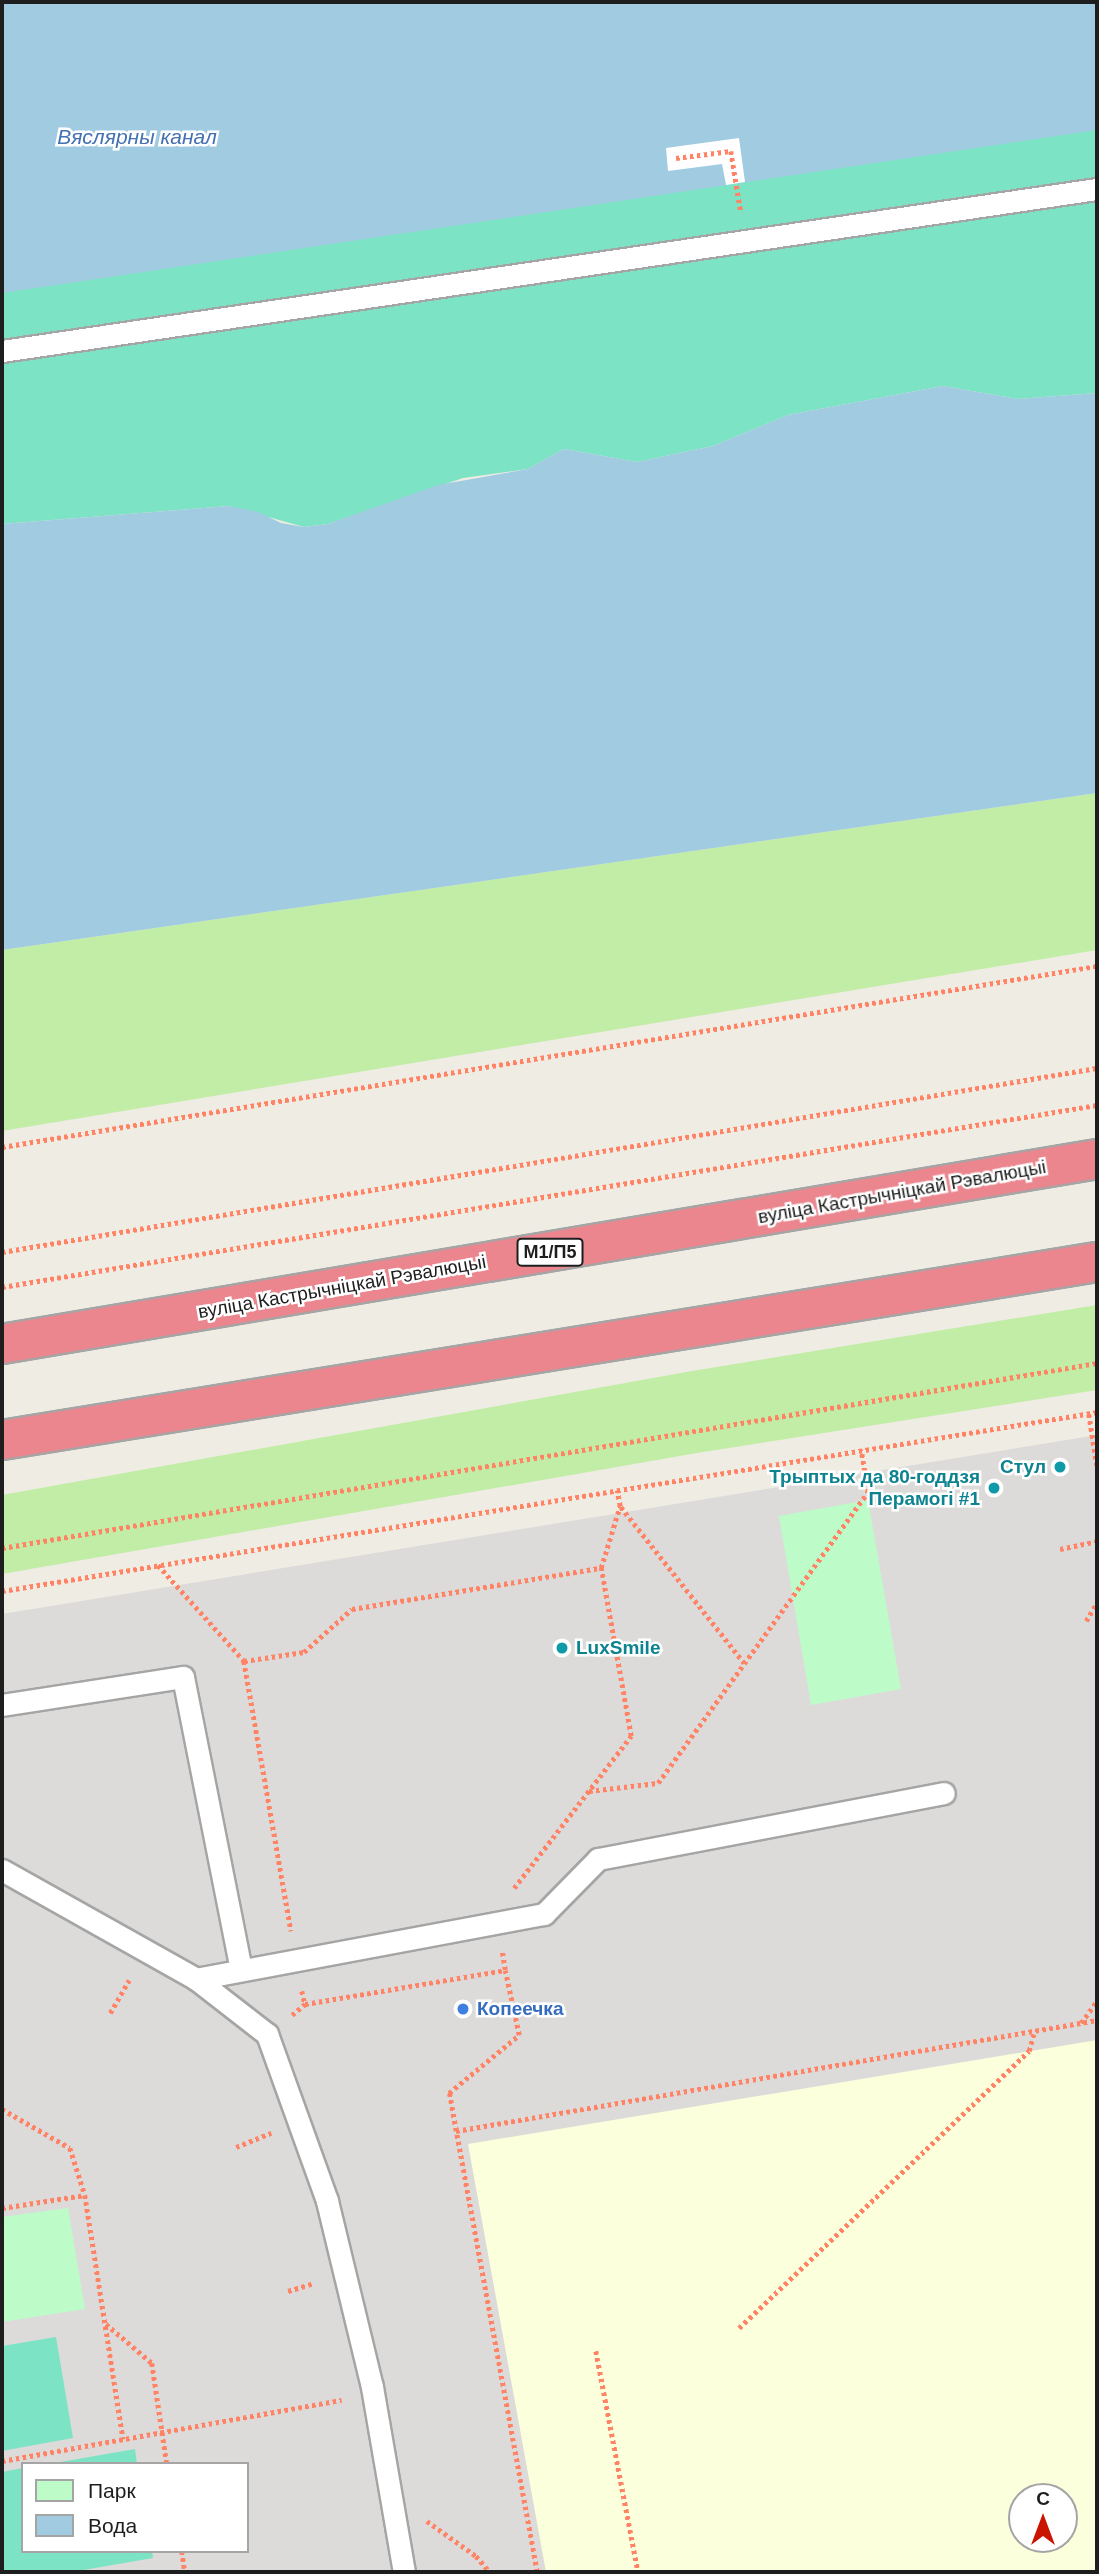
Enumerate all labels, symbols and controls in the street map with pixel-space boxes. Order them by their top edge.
water label: Вяслярны канал [57,124,217,150]
street label: вуліца Кастрычніцкай Рэвалюцыі [756,1155,1048,1229]
road number: М1/П5 [515,1238,585,1266]
street label: вуліца Кастрычніцкай Рэвалюцыі [196,1250,488,1324]
place label: Стул [1000,1456,1046,1478]
marker: Стул [1052,1459,1068,1475]
place label: Трыптых да 80-годдзя Перамогі #1 [769,1466,980,1510]
marker: Трыптых да 80-годдзя Перамогі #1 [986,1480,1002,1496]
place label: LuxSmile [576,1637,660,1659]
marker: LuxSmile [554,1640,570,1656]
place label: Копеечка [477,1998,563,2020]
marker: Копеечка [455,2001,471,2017]
legend [21,2462,248,2553]
text: Парк [88,2479,136,2502]
north arrow [1008,2483,1078,2553]
text: С [1036,2488,1050,2509]
text: Вода [88,2514,137,2537]

